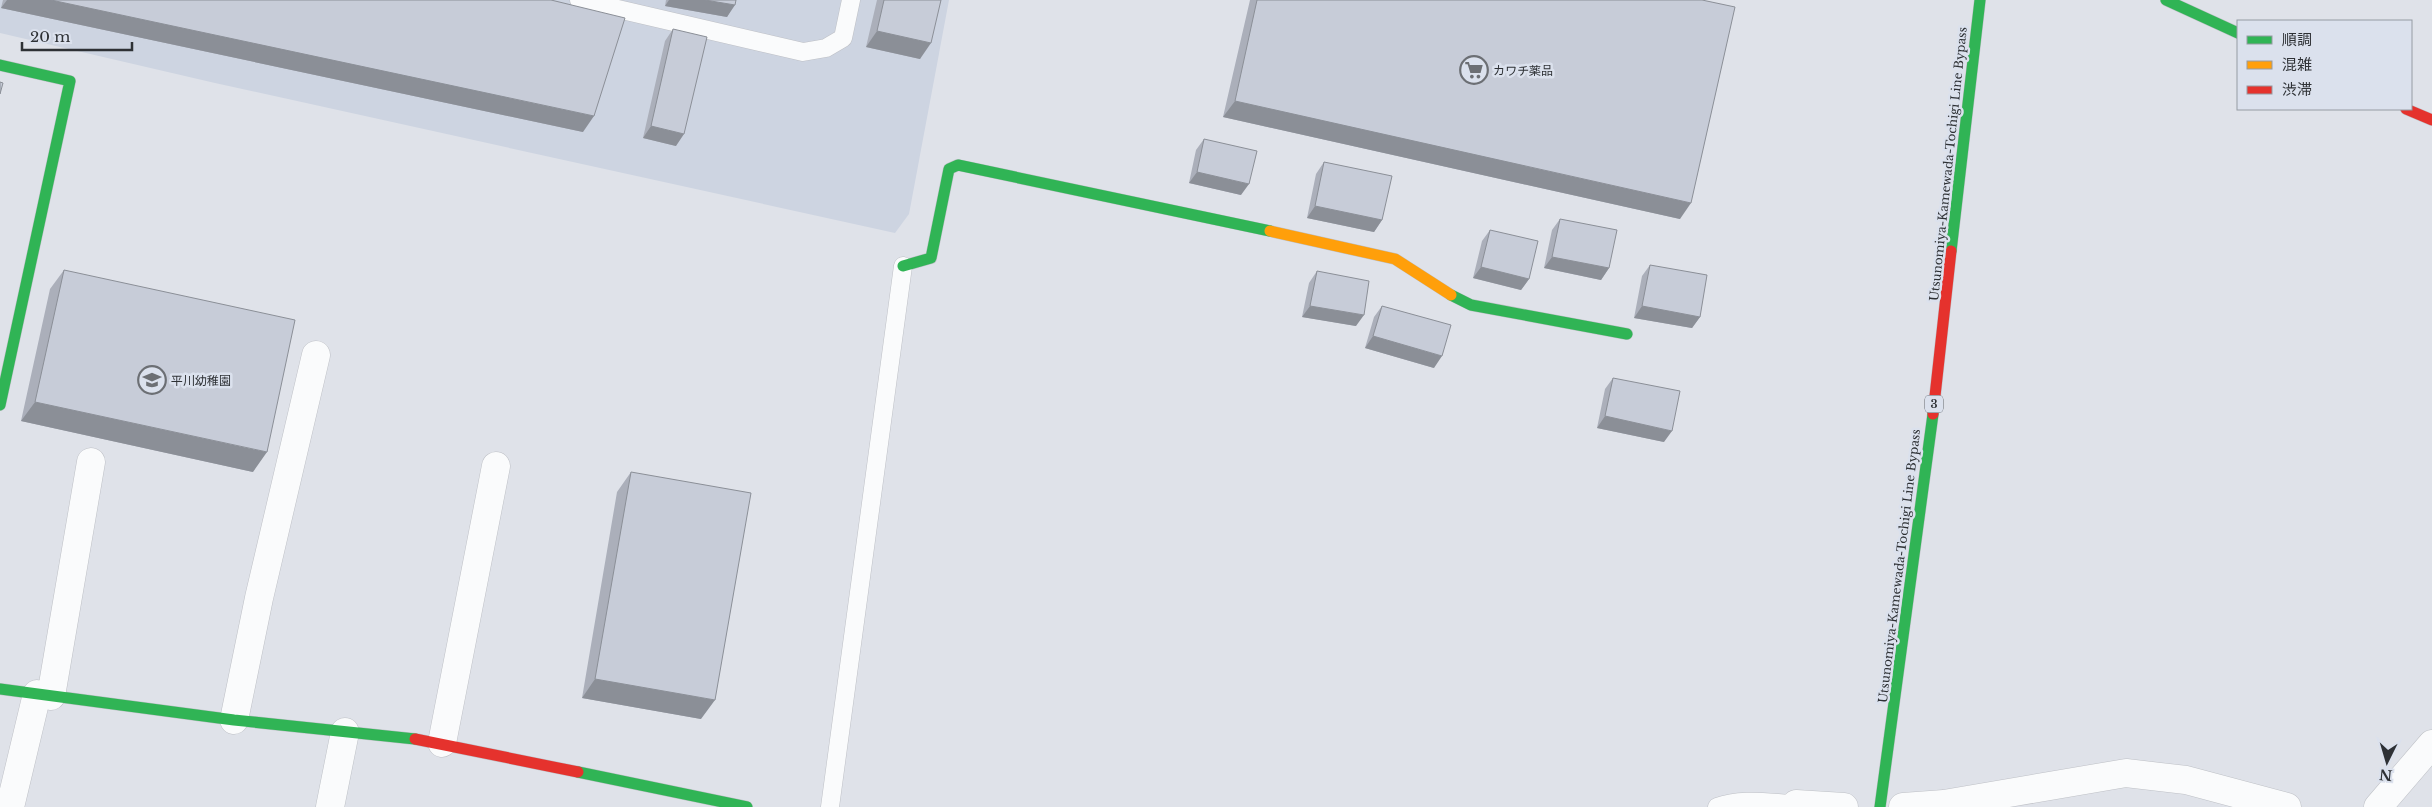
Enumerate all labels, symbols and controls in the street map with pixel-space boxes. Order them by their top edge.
scale bar [22,20,132,52]
legend [2237,20,2412,110]
street label: Utsunomiya-Kamewada-Tochigi Line Bypass [1926,26,1970,302]
text: 20 m [30,27,70,46]
text: 順調 [2282,30,2312,49]
supermarket icon: カワチ薬品 [1459,55,1489,85]
text: 混雑 [2282,55,2312,74]
place label: カワチ薬品 [1493,63,1553,78]
text: 渋滞 [2282,80,2312,99]
school or university icon: 平川幼稚園 [137,365,167,395]
place label: 平川幼稚園 [171,373,231,388]
road number: 3 [1925,396,1943,412]
street label: Utsunomiya-Kamewada-Tochigi Line Bypass [1875,428,1923,704]
north arrow [2362,737,2412,787]
text: N [2379,765,2393,784]

